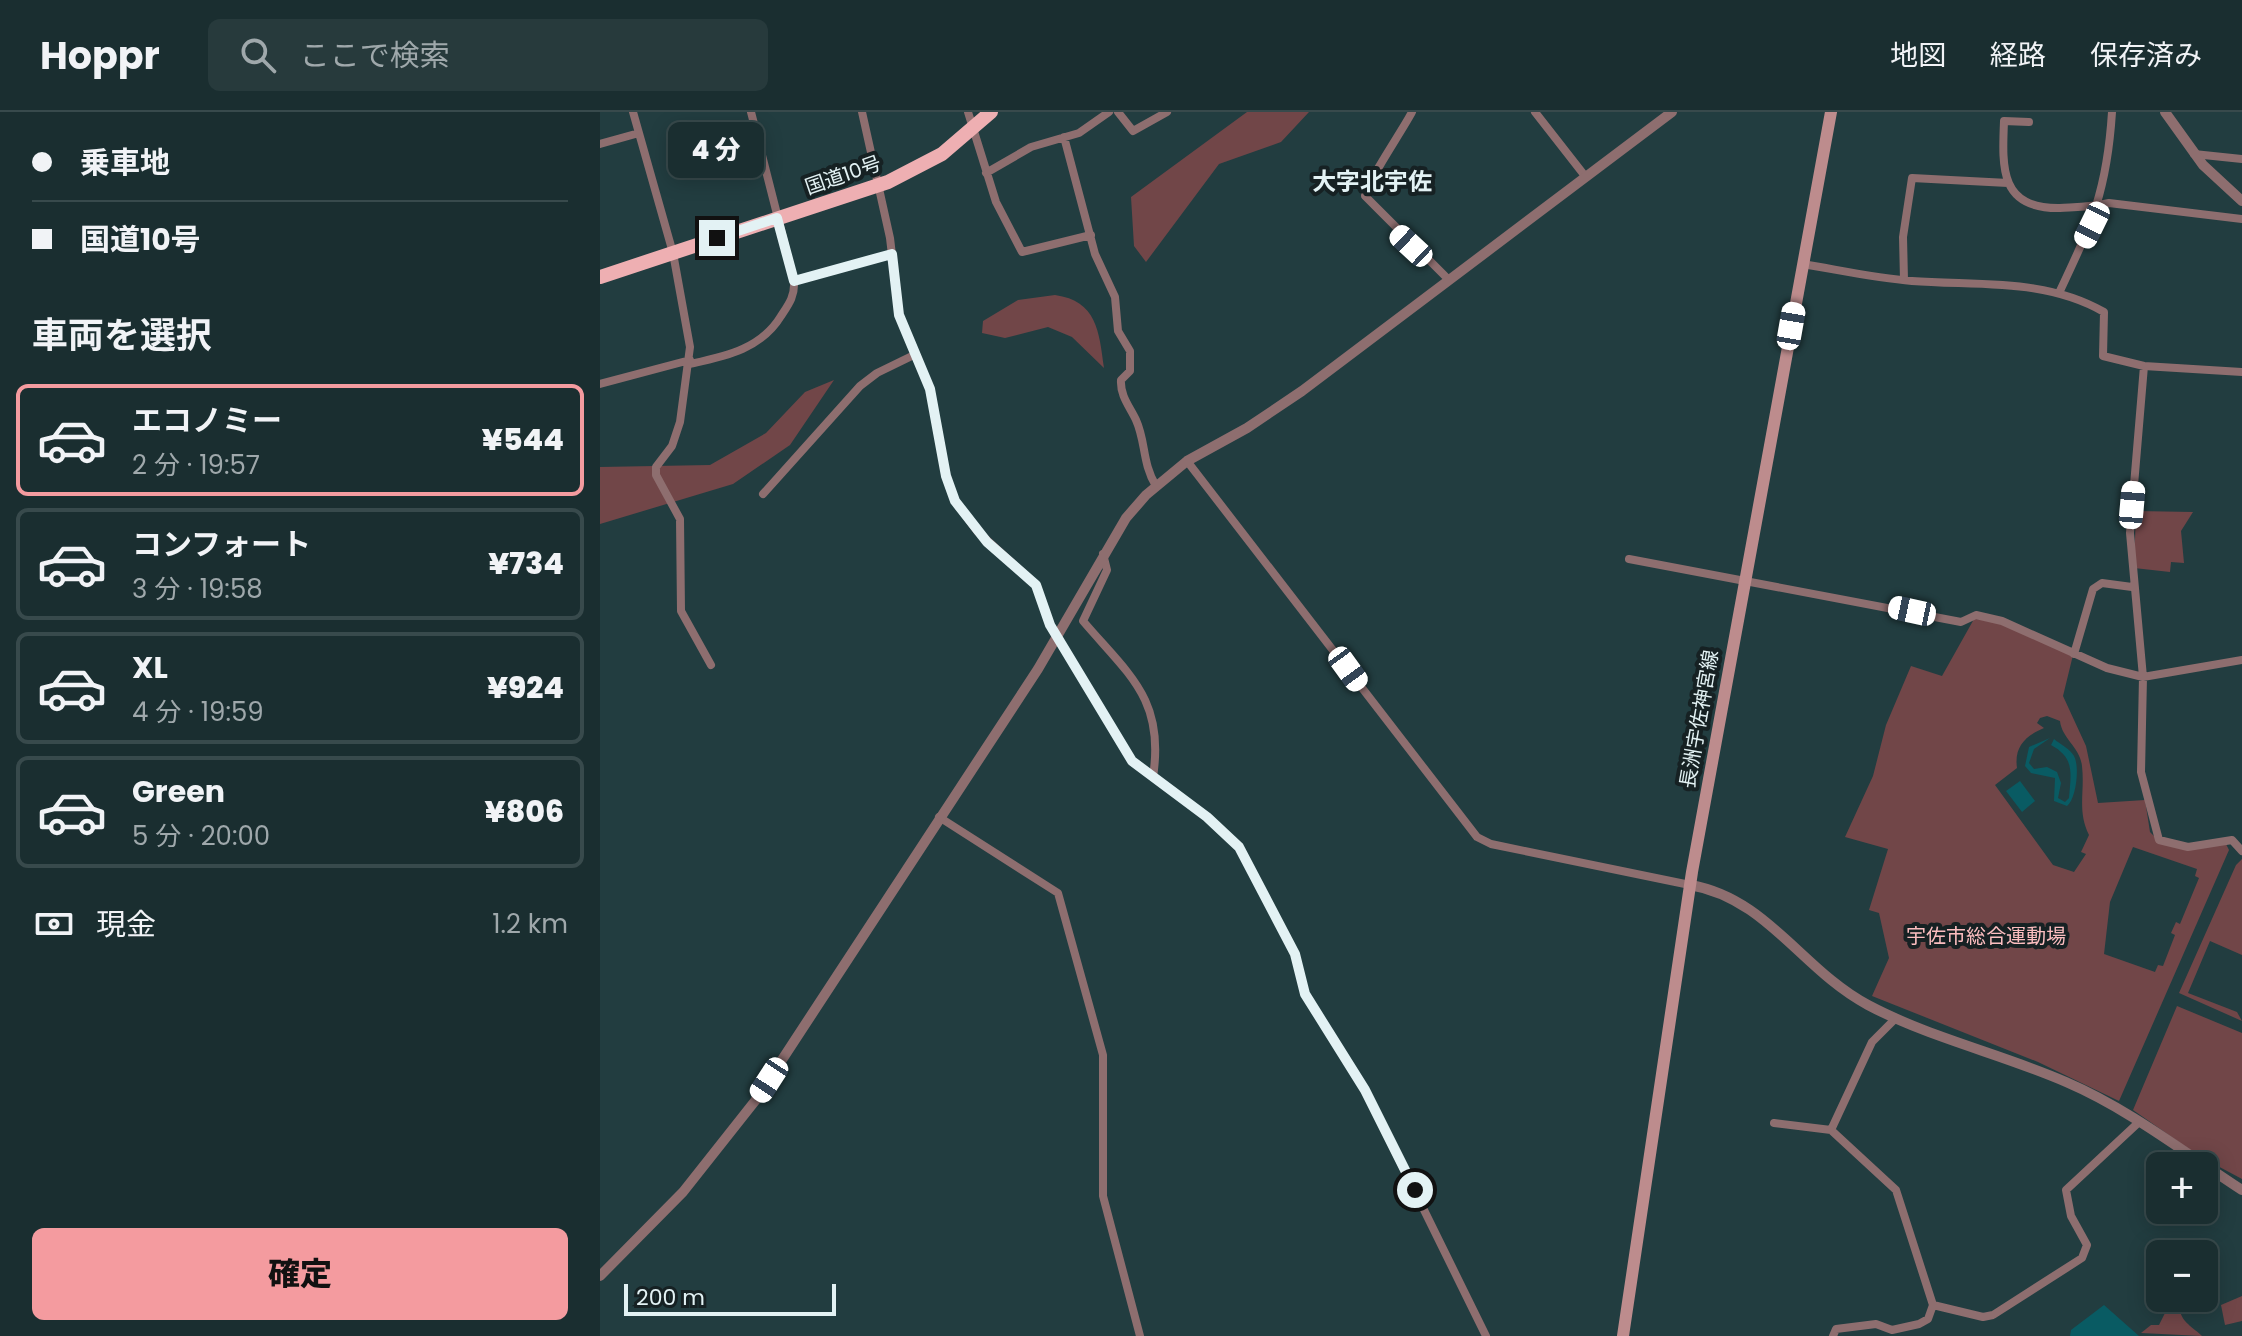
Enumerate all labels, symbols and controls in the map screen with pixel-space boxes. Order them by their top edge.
search box [208,19,768,91]
text: Hoppr [40,29,160,82]
icon: search [236,33,280,77]
text: ここで検索 [300,34,450,77]
text: 地図 [1890,36,1946,75]
text: 経路 [1990,36,2046,75]
text: 保存済み [2090,36,2202,75]
callout: 4 分 [669,122,765,178]
text: 4 分 [692,132,740,168]
text: 乗車地 [80,141,170,184]
street label: 国道10号 [801,149,885,201]
district label: 大字北宇佐 [1312,165,1432,198]
car [2071,198,2113,252]
text: 国道10号 [80,218,201,261]
route end [699,220,735,256]
car [1385,221,1437,271]
car [1775,300,1807,352]
text: 車両を選択 [32,310,212,361]
text: エコノミー [132,399,282,442]
icon: car [36,404,108,476]
text: ¥544 [482,418,564,461]
text: 2 分 · 19:57 [132,447,260,483]
car [2118,480,2146,530]
text: コンフォート [132,523,311,566]
icon: car [36,528,108,600]
text: ¥734 [488,542,564,585]
text: 3 分 · 19:58 [132,571,263,607]
car [1886,594,1938,628]
car [1324,643,1372,695]
text: XL [132,646,168,689]
street label: 長洲宇佐神宮線 [1673,648,1725,790]
icon: car [36,652,108,724]
text: ¥924 [487,666,564,709]
text: 4 分 · 19:59 [132,694,264,730]
text: Green [132,770,225,813]
icon: car [36,776,108,848]
text: ¥806 [485,790,564,833]
text: 5 分 · 20:00 [132,818,270,854]
icon: cash [32,902,76,946]
text: 現金 [96,903,156,946]
text: 1.2 km [492,906,568,942]
park label: 宇佐市総合運動場 [1906,922,2066,950]
car [746,1053,792,1107]
map controls [2146,1152,2218,1312]
button: + [2146,1152,2218,1224]
route start [1397,1172,1433,1208]
button: 確定 [32,1228,568,1320]
button: − [2146,1240,2218,1312]
scale bar [624,1280,836,1316]
text: 200 m [636,1282,705,1313]

